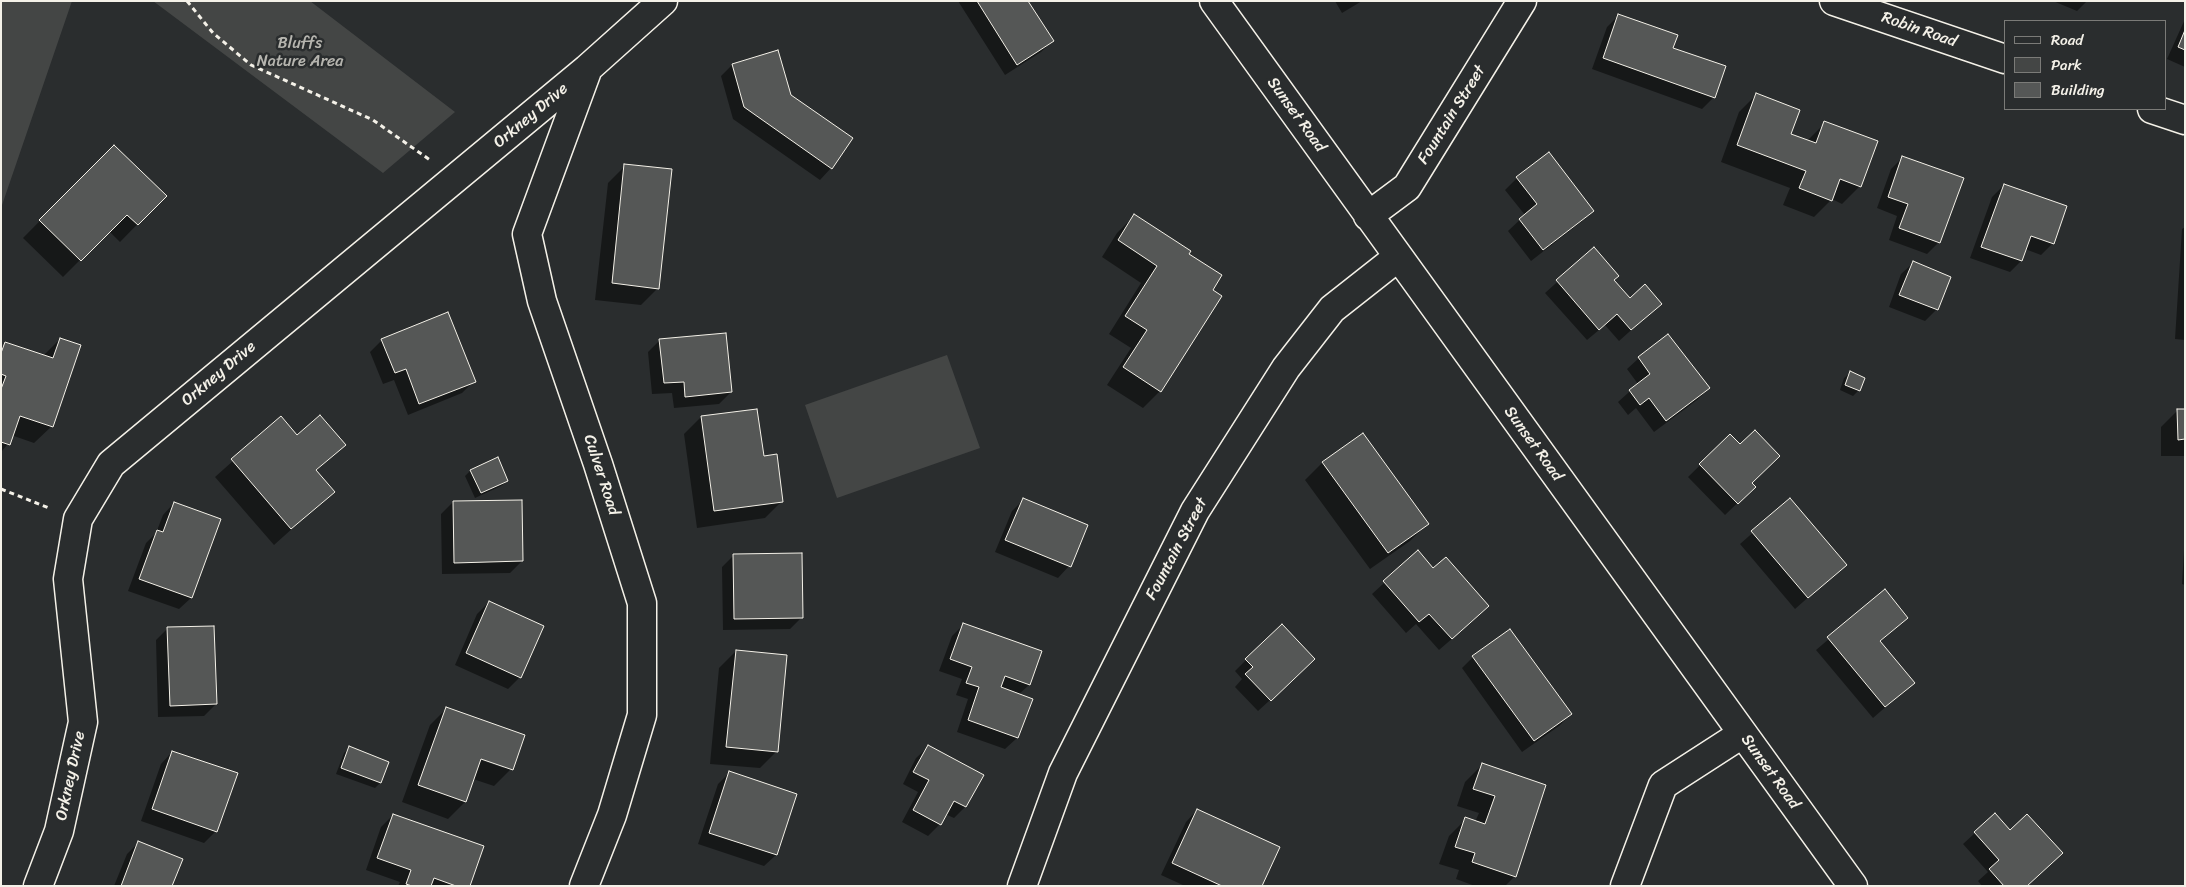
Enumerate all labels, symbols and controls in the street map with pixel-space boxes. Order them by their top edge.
street label: Robin Road [1879,8,1959,52]
legend [2004,20,2166,110]
text: Road [2051,27,2083,53]
park label: Bluffs Nature Area [257,34,343,72]
text: Park [2051,52,2082,78]
street label: Fountain Street [1414,62,1490,168]
street label: Sunset Road [1262,74,1330,156]
text: Building [2051,77,2105,103]
street label: Orkney Drive [490,79,572,153]
street label: Orkney Drive [178,337,260,411]
street label: Sunset Road [1499,403,1567,485]
street label: Culver Road [579,432,623,518]
street label: Fountain Street [1142,495,1212,603]
street label: Orkney Drive [52,729,90,823]
street label: Sunset Road [1736,731,1804,813]

